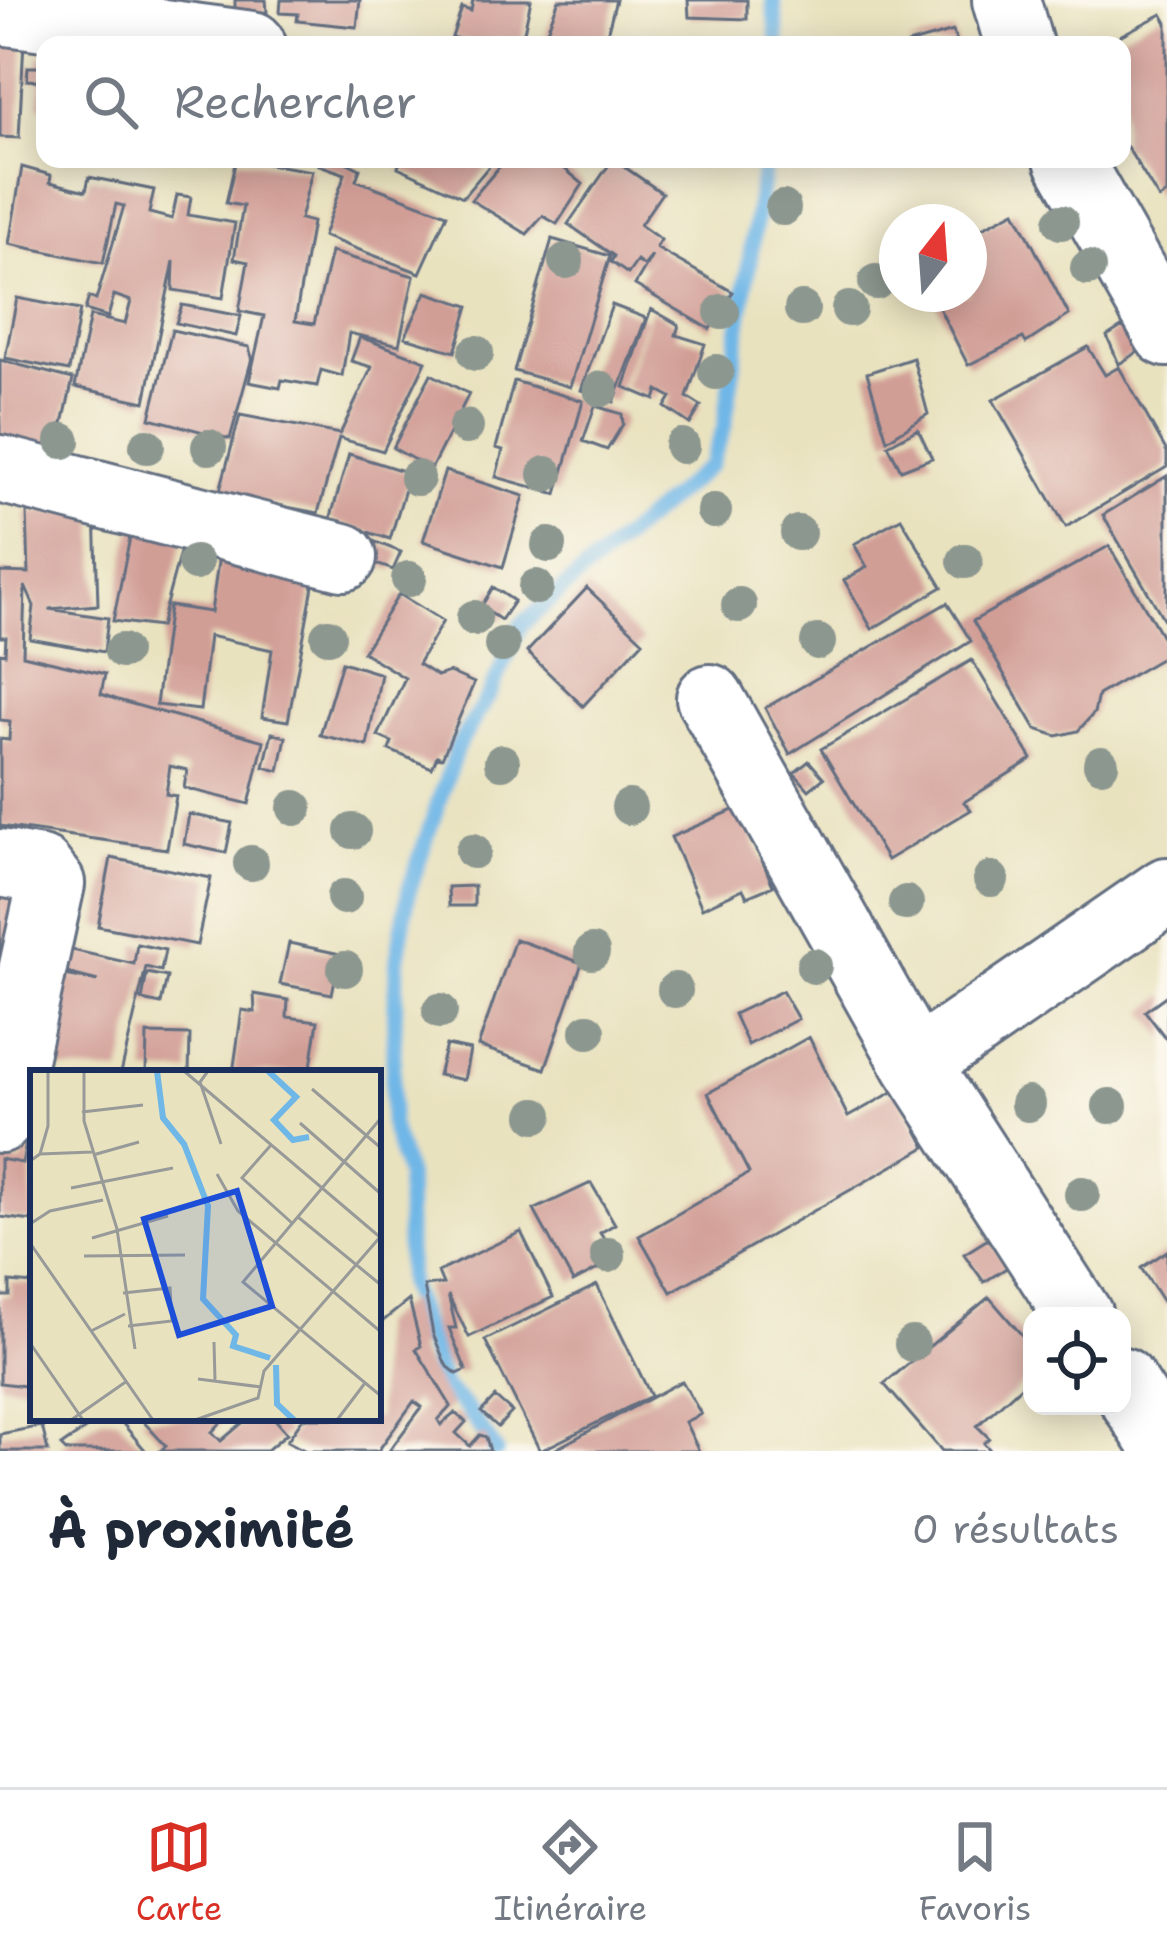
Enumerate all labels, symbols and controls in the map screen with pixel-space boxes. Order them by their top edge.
search box [36,36,1131,168]
icon: search [78,69,144,135]
text: Rechercher [174,72,417,132]
north arrow [879,204,987,312]
inset map [30,1070,381,1421]
map controls [1023,1307,1131,1415]
button: locate [1023,1307,1131,1415]
text: À proximité [48,1495,355,1563]
text: 0 résultats [912,1503,1119,1555]
tab: Carte [136,1814,222,1931]
tab: Itinéraire [494,1814,647,1931]
tab: Favoris [919,1814,1031,1931]

